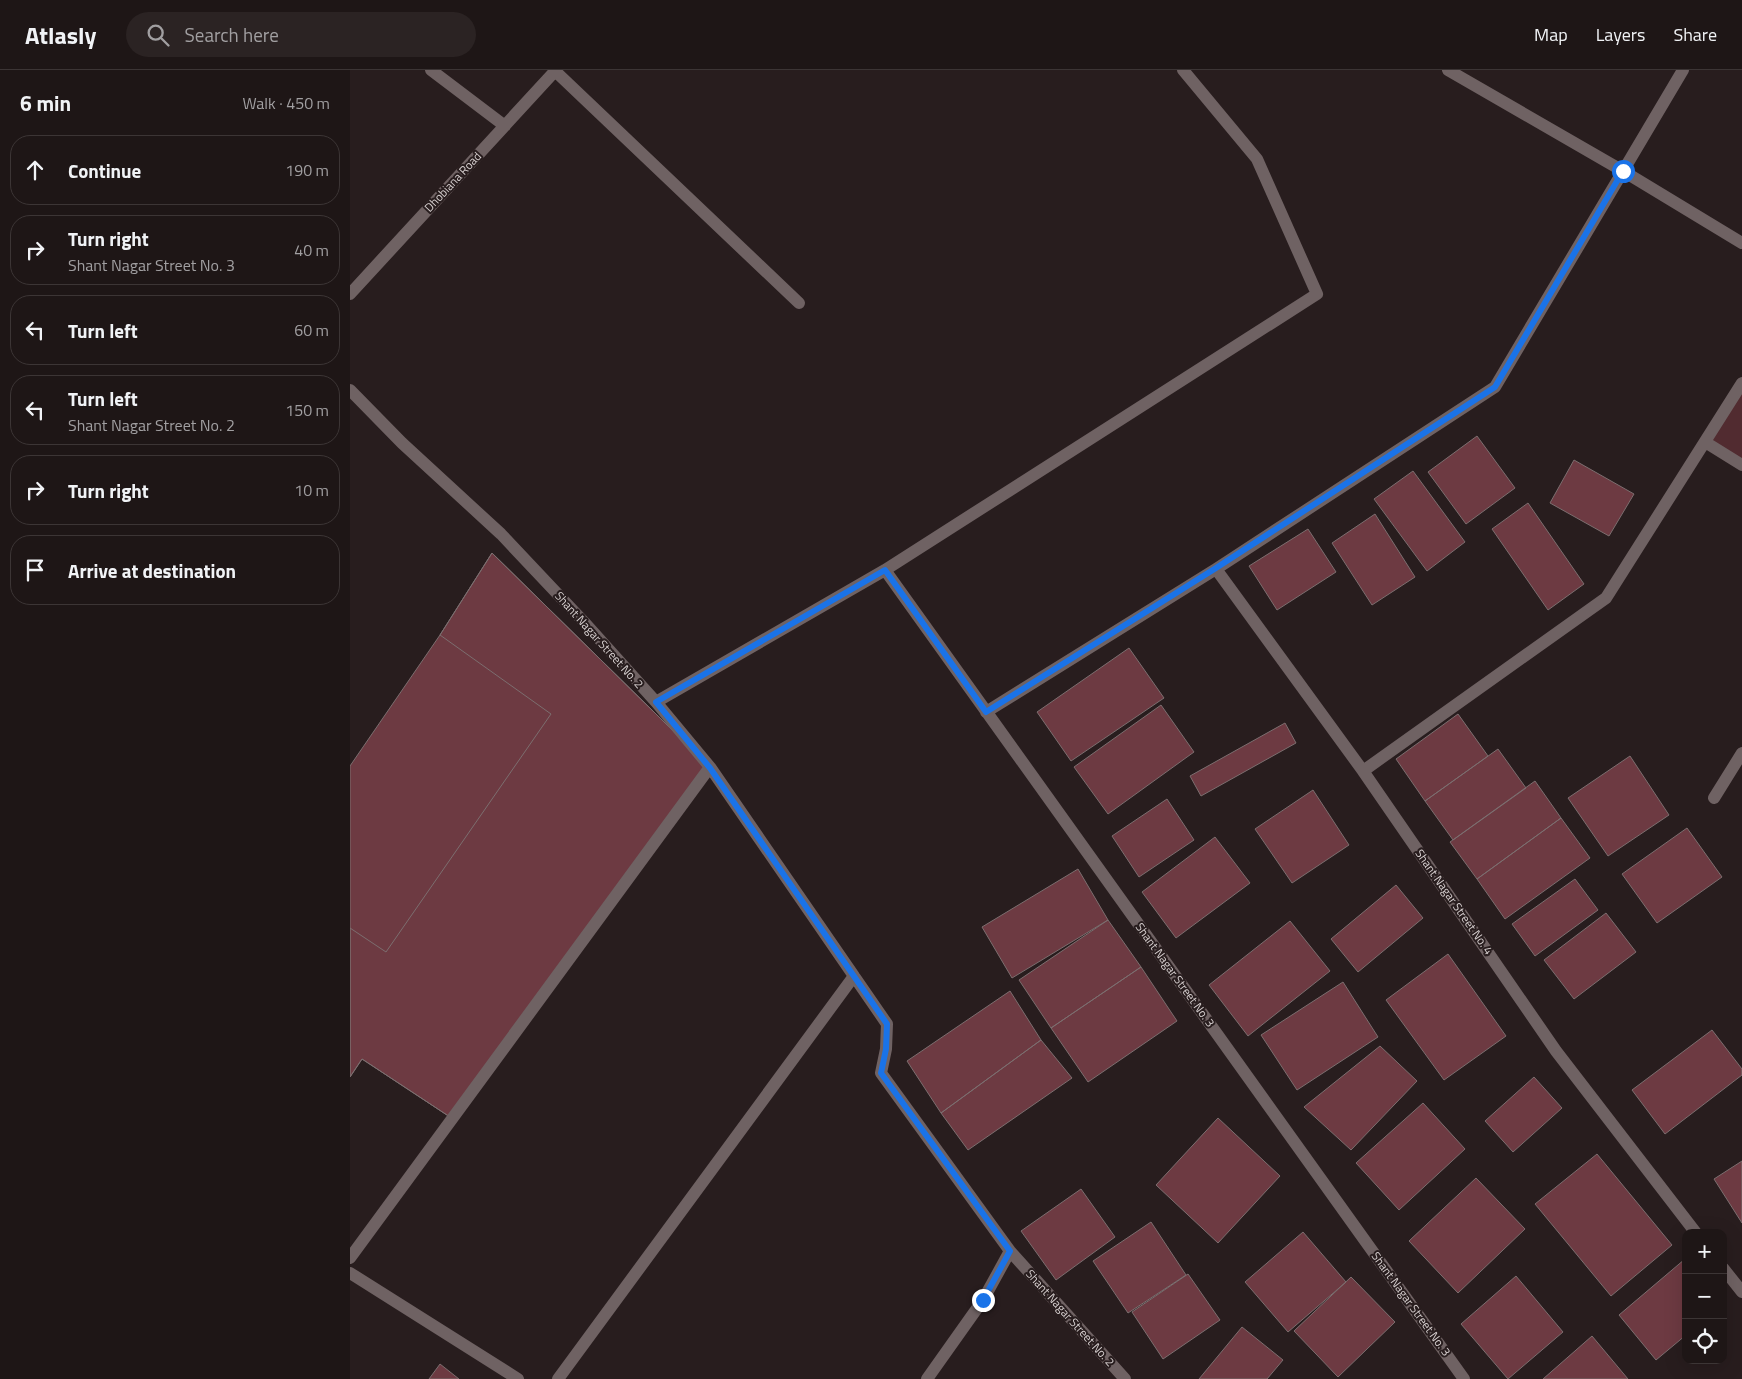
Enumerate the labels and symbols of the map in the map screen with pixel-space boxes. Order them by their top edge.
street label: Dhobiana Road [420,147,486,216]
route start [1612,160,1635,183]
street label: Shant Nagar Street No. 2 [550,587,648,693]
street label: Shant Nagar Street No. 4 [1411,845,1498,959]
street label: Shant Nagar Street No. 3 [1131,918,1220,1031]
street label: Shant Nagar Street No. 3 [1367,1247,1456,1360]
street label: Shant Nagar Street No. 2 [1021,1265,1119,1371]
route end [972,1289,995,1312]

